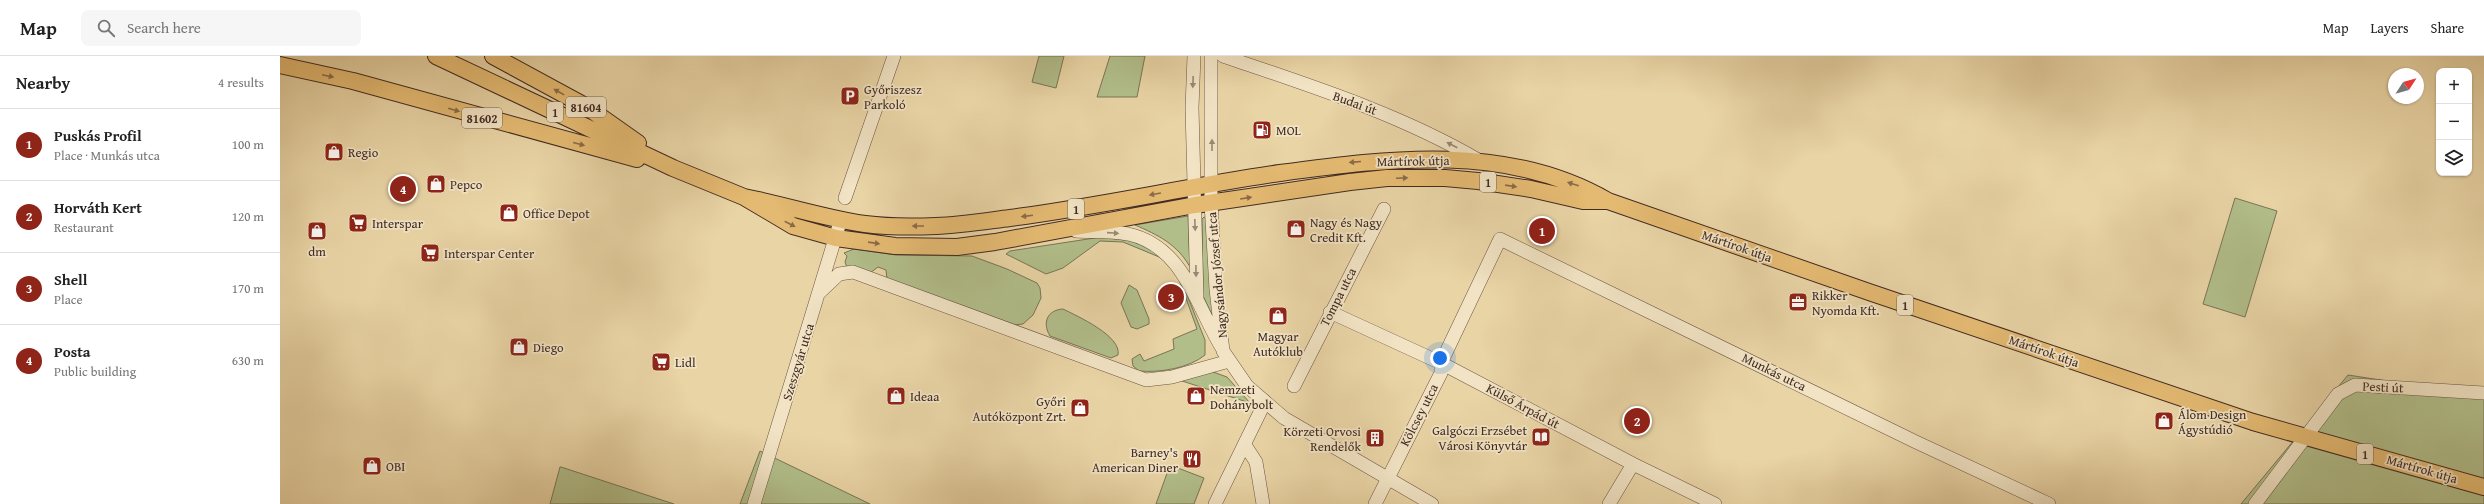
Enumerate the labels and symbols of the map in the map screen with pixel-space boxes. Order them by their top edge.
north arrow [2388,68,2424,104]
one-way arrow [322,73,334,79]
one-way arrow [1190,76,1196,89]
place label: Győriszesz Parkoló [864,80,922,114]
parking icon: Győriszesz Parkoló [839,85,861,107]
street label: Budai út [1330,86,1380,120]
one-way arrow [554,89,565,96]
road number: 81604 [566,97,606,117]
road number: 1 [547,102,563,122]
one-way arrow [448,107,460,113]
road number: 81602 [462,108,502,128]
fuel station icon: MOL [1251,119,1273,141]
place label: MOL [1276,121,1302,140]
one-way arrow [1209,138,1215,151]
shop icon: Regio [323,141,345,163]
one-way arrow [573,141,585,147]
one-way arrow [1446,142,1458,148]
place label: Regio [348,143,379,162]
street label: Mártírok útja [1376,151,1450,171]
one-way arrow [1349,159,1361,166]
road number: 1 [1480,172,1496,192]
shop icon: Pepco [425,173,447,195]
pin: 4 [390,174,416,204]
place label: Pepco [450,175,483,194]
one-way arrow [1396,175,1409,181]
one-way arrow [1567,181,1579,187]
one-way arrow [1505,183,1517,189]
one-way arrow [1149,191,1161,197]
one-way arrow [1240,195,1252,201]
road number: 1 [1068,199,1084,219]
shop icon: Office Depot [498,202,520,224]
place label: Office Depot [523,204,590,223]
street label: Nagysándor József utca [1202,210,1232,339]
supermarket icon: Interspar [347,212,369,234]
one-way arrow [1021,213,1033,219]
place label: Nagy és Nagy Credit Kft. [1310,213,1383,247]
place label: Interspar [372,214,424,233]
pin: 1 [1529,216,1555,246]
shop icon: Nagy és Nagy Credit Kft. [1285,218,1307,240]
one-way arrow [1192,219,1199,231]
shop icon: dm [306,220,328,242]
one-way arrow [784,221,796,227]
one-way arrow [911,223,924,229]
street label: Mártírok útja [1699,225,1775,267]
one-way arrow [1107,230,1119,237]
one-way arrow [868,240,880,246]
place label: dm [308,242,326,261]
supermarket icon: Interspar Center [419,242,441,264]
place label: Interspar Center [444,244,535,263]
street label: Tompa utca [1315,264,1361,330]
one-way arrow [1193,265,1199,278]
pin: 3 [1158,282,1184,312]
place label: Rikker Nyomda Kft. [1812,286,1880,320]
office icon: Rikker Nyomda Kft. [1787,291,1809,313]
road number: 1 [1897,295,1913,315]
shop icon: Magyar Autóklub [1267,305,1289,327]
street label: Szeszgyár utca [777,320,819,403]
place label: Magyar Autóklub [1253,327,1303,361]
street label: Mártírok útja [2006,330,2082,372]
shop icon: Diego [508,336,530,358]
place label: Diego [533,338,564,357]
your location [1430,348,1450,368]
street label: Munkás utca [1739,348,1810,396]
supermarket icon: Lidl [650,351,672,373]
place label: Lidl [675,353,696,372]
street label: Pesti út [2362,376,2404,398]
street label: Külső Árpád út [1483,379,1564,434]
place label: Nemzeti Dohánybolt [1210,380,1274,414]
street label: Kölcsey utca [1395,380,1443,450]
shop icon: Ideaa [885,385,907,407]
shop icon: Nemzeti Dohánybolt [1185,385,1207,407]
place label: Ideaa [910,387,940,406]
place label: Győri Autóközpont Zrt. [973,392,1066,426]
shop icon: Győri Autóközpont Zrt. [1069,397,1091,419]
place label: Álom Design Ágystúdió [2178,405,2247,439]
pin: 2 [1624,406,1650,436]
shop icon: Álom Design Ágystúdió [2153,410,2175,432]
place label: Galgóczi Erzsébet Városi Könyvtár [1432,421,1528,455]
place label: Körzeti Orvosi Rendelők [1284,422,1361,456]
library icon: Galgóczi Erzsébet Városi Könyvtár [1530,426,1552,448]
building icon: Körzeti Orvosi Rendelők [1364,427,1386,449]
place label: Barney's American Diner [1092,443,1179,477]
road number: 1 [2357,444,2373,464]
restaurant icon: Barney's American Diner [1181,448,1203,470]
street label: Mártírok útja [2384,450,2460,488]
shop icon: OBI [361,455,383,477]
place label: OBI [386,457,405,476]

